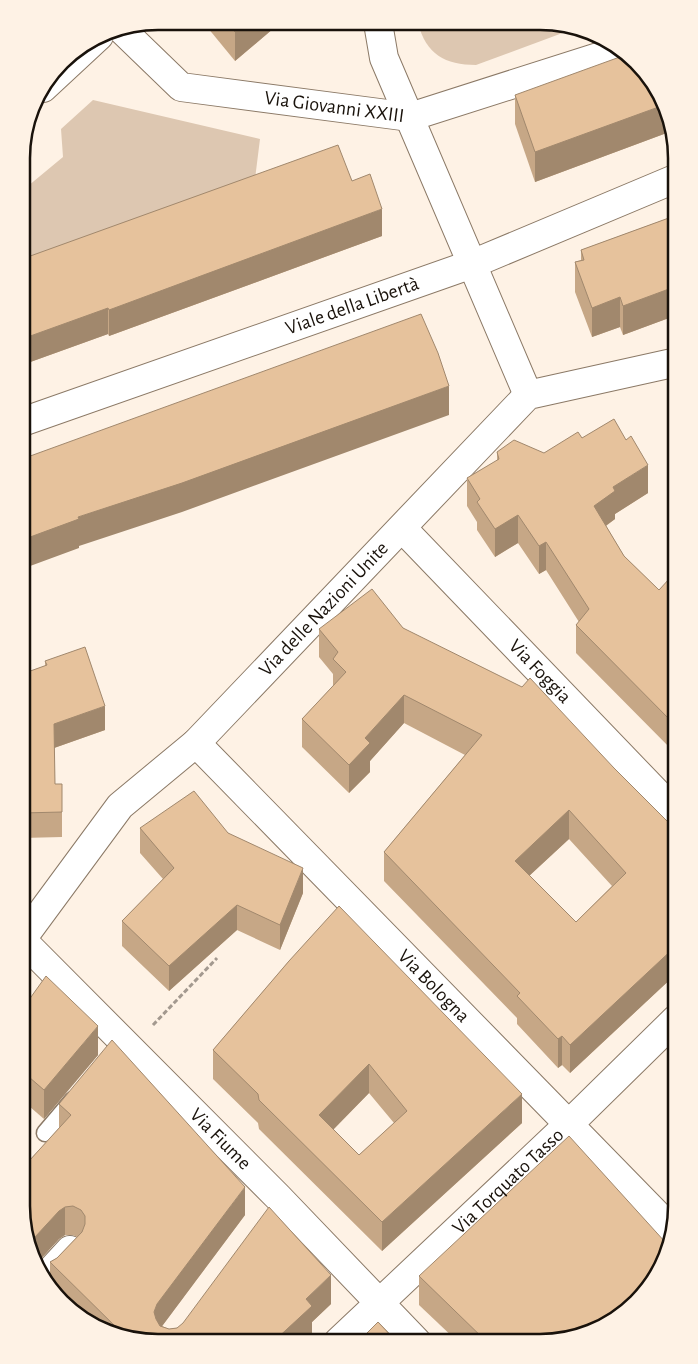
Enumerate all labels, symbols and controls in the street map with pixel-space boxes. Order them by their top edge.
street label: Via Giovanni XXIII [263,88,405,126]
street label: Viale della Libertà [283,273,421,339]
street label: Via delle Nazioni Unite [255,538,392,680]
street label: Via Foggia [505,636,575,707]
street label: Via Bologna [394,946,473,1026]
street label: Via Fiume [186,1105,255,1174]
street label: Via Torquato Tasso [449,1125,568,1238]

